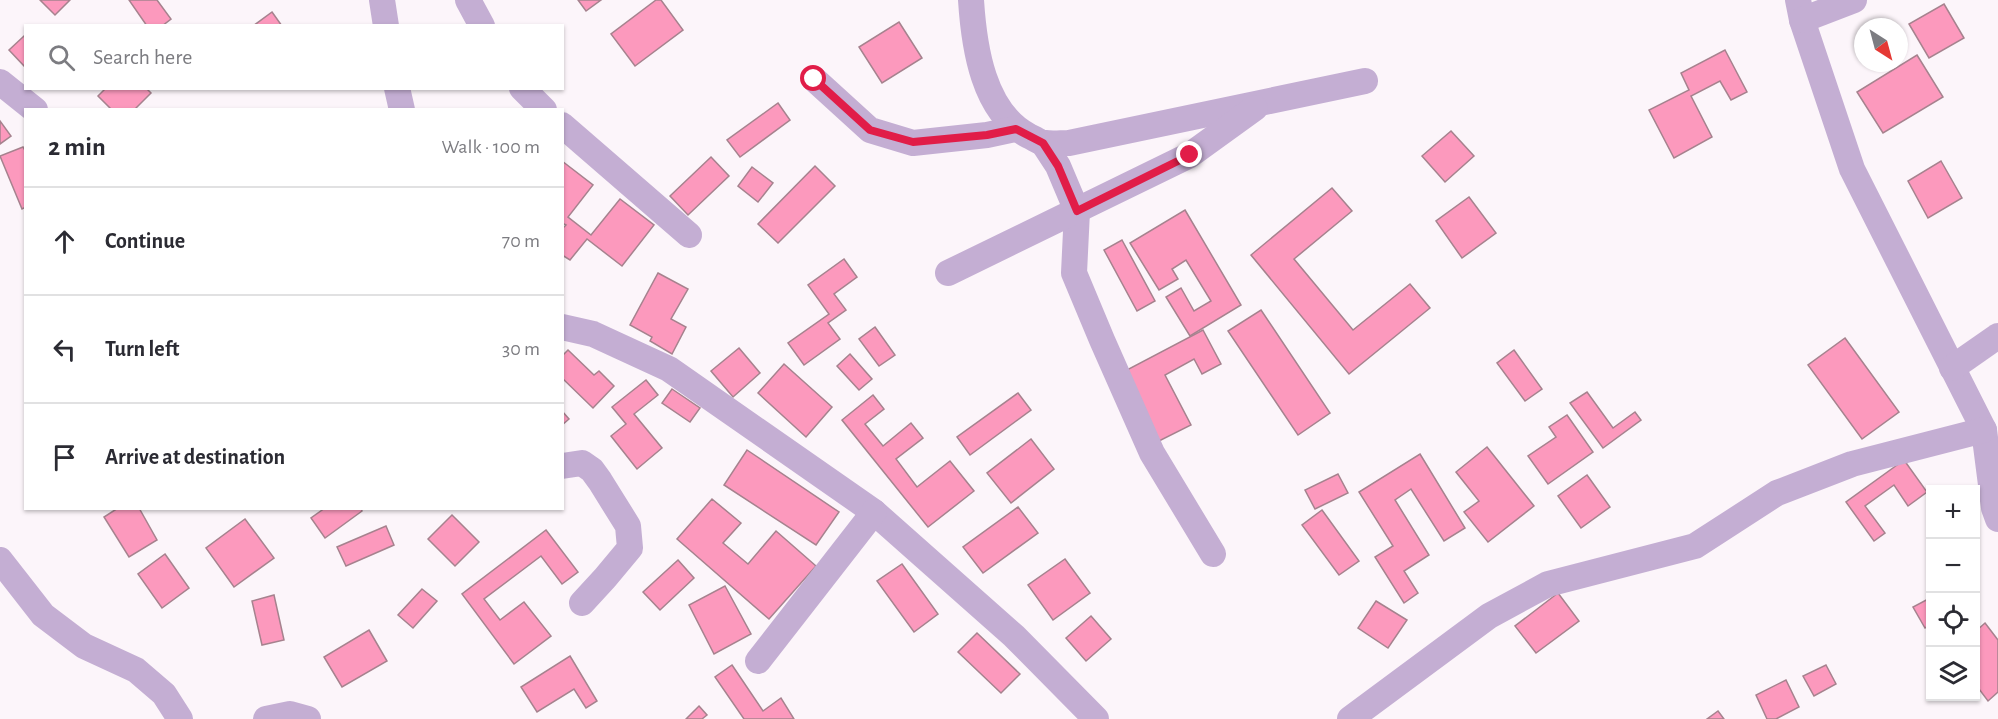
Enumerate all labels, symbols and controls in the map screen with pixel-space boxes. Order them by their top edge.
north arrow [1854,18,1908,72]
search box [24,24,564,90]
icon: search [45,41,78,74]
text: Search here [93,46,192,68]
route start [800,65,826,91]
text: 2 min [48,134,106,160]
text: Walk · 100 m [441,137,540,157]
route end [1176,141,1202,167]
icon: ahead [48,225,81,258]
text: Continue [105,230,185,252]
text: 70 m [502,231,540,251]
icon: left [48,333,81,366]
text: Turn left [105,338,179,360]
text: 30 m [502,339,540,359]
icon: arrive [48,441,81,474]
text: Arrive at destination [105,446,285,468]
map controls [1926,485,1980,701]
button: + [1926,485,1980,539]
button: − [1926,539,1980,593]
button: locate [1926,593,1980,647]
button: layers [1926,647,1980,701]

